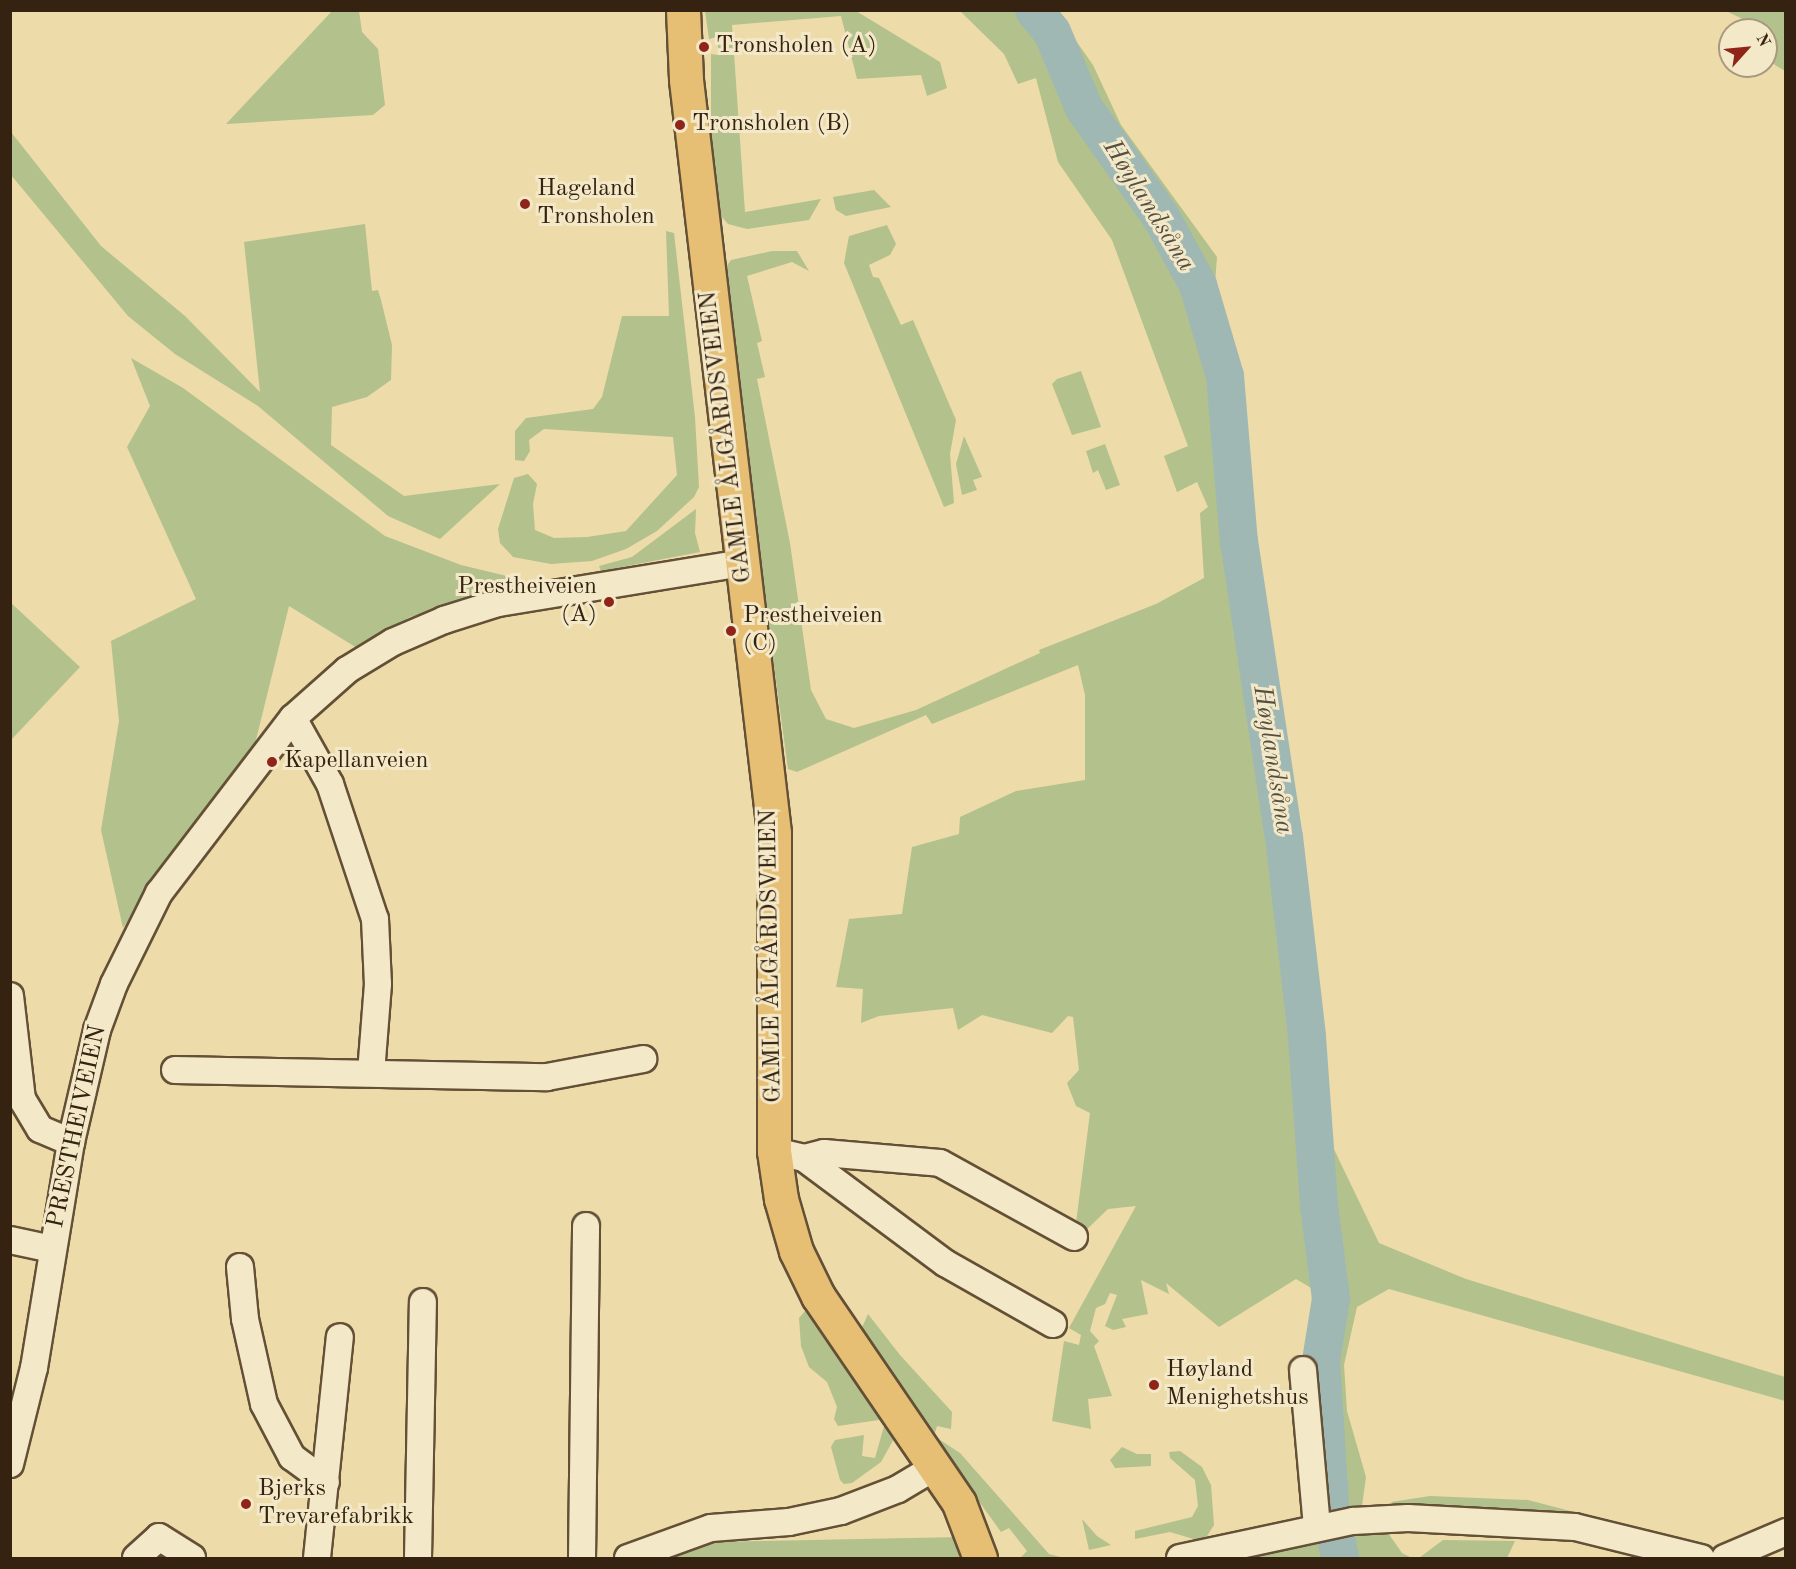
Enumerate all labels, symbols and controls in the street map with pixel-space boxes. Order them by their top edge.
north arrow [1718,18,1778,78]
text: N [1752,32,1772,50]
place label: Tronsholen (A) [716,33,877,61]
marker: Tronsholen (A) [697,40,711,54]
place label: Tronsholen (B) [692,111,851,139]
marker: Tronsholen (B) [673,118,687,132]
water label: Høylandsåna [1095,134,1201,278]
place label: Hageland Tronsholen [537,176,655,232]
marker: Hageland Tronsholen [518,197,532,211]
street label: GAMLE ÅLGÅRDSVEIEN [695,289,759,585]
place label: Prestheiveien (A) [457,574,597,630]
marker: Prestheiveien (A) [602,595,616,609]
place label: Prestheiveien (C) [743,603,883,659]
marker: Prestheiveien (C) [724,624,738,638]
water label: Høylandsåna [1245,684,1299,836]
place label: Kapellanveien [284,748,428,776]
marker: Kapellanveien [265,755,279,769]
street label: GAMLE ÅLGÅRDSVEIEN [755,809,789,1103]
street label: PRESTHEIVEIEN [42,1023,114,1231]
place label: Høyland Menighetshus [1166,1357,1309,1413]
marker: Høyland Menighetshus [1147,1378,1161,1392]
place label: Bjerks Trevarefabrikk [258,1476,414,1532]
marker: Bjerks Trevarefabrikk [239,1497,253,1511]

